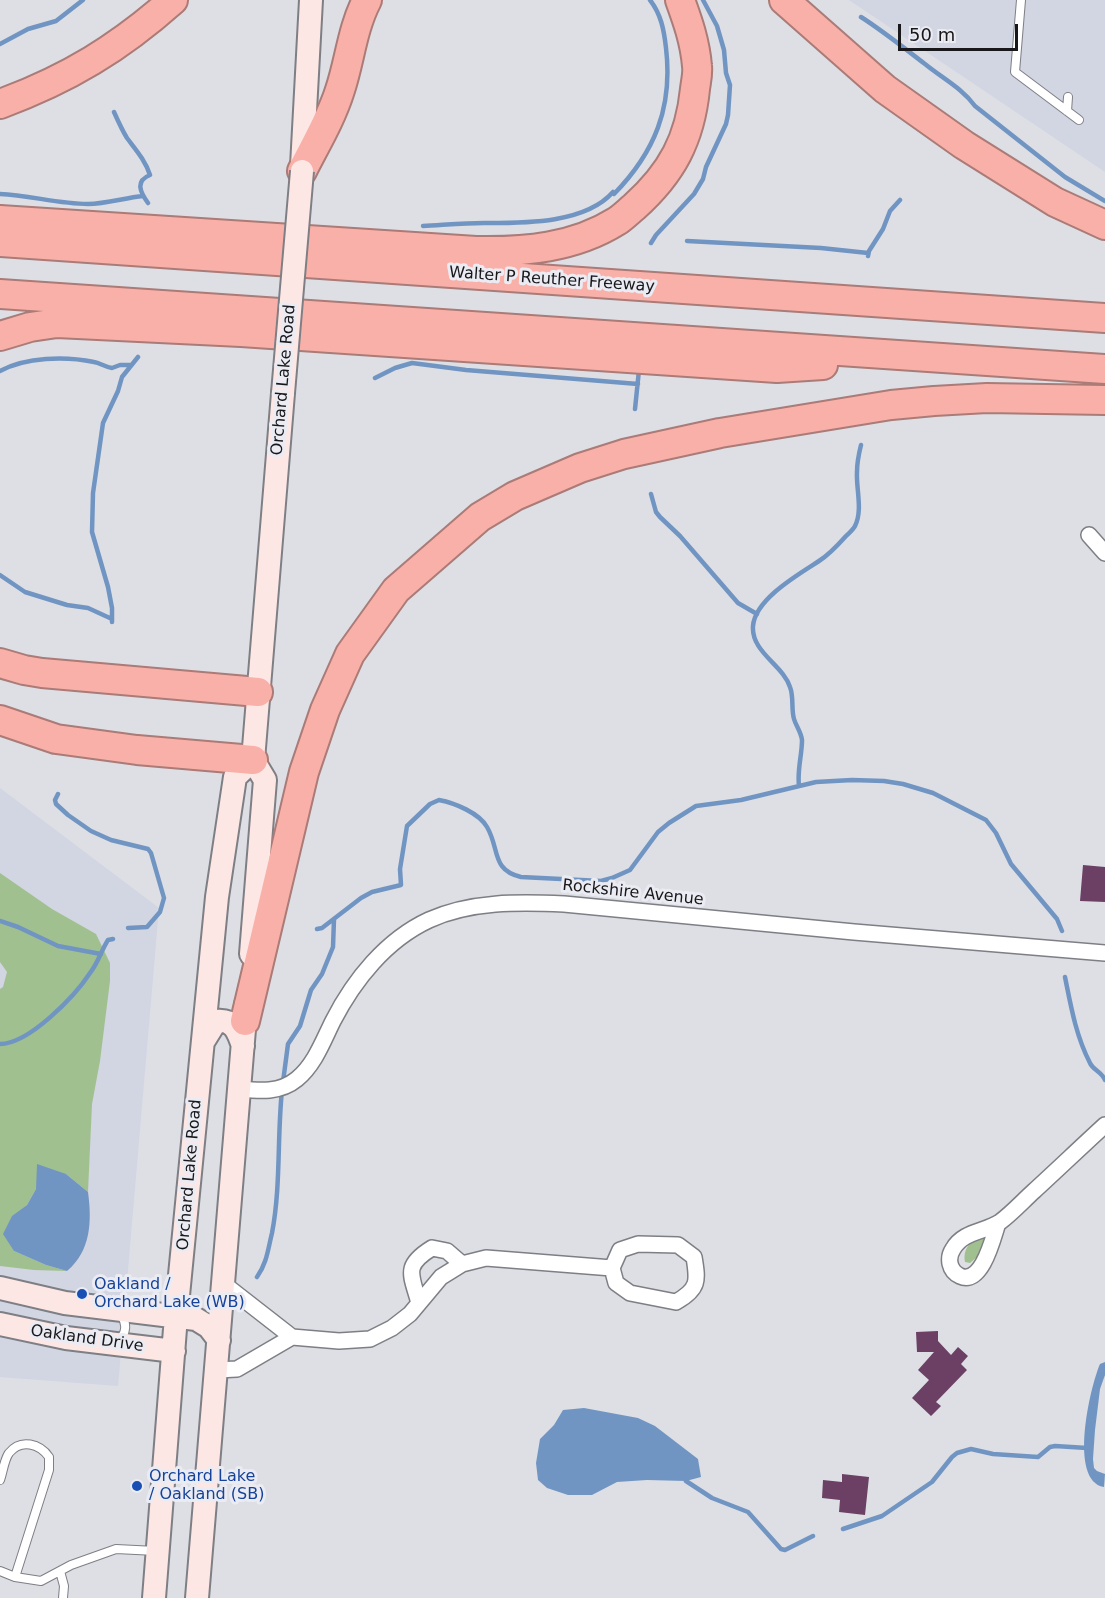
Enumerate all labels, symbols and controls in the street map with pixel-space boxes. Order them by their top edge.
scale bar [901,12,1021,50]
text: 50 m [909,24,955,45]
street label: Walter P Reuther Freeway [448,263,656,297]
street label: Orchard Lake Road [268,304,300,456]
street label: Rockshire Avenue [561,876,705,910]
street label: Orchard Lake Road [174,1099,206,1251]
place label: Oakland / Orchard Lake (WB) [94,1275,245,1313]
marker: Oakland / Orchard Lake (WB) [75,1287,89,1301]
street label: Oakland Drive [29,1322,145,1356]
place label: Orchard Lake / Oakland (SB) [149,1467,264,1505]
marker: Orchard Lake / Oakland (SB) [130,1479,144,1493]

